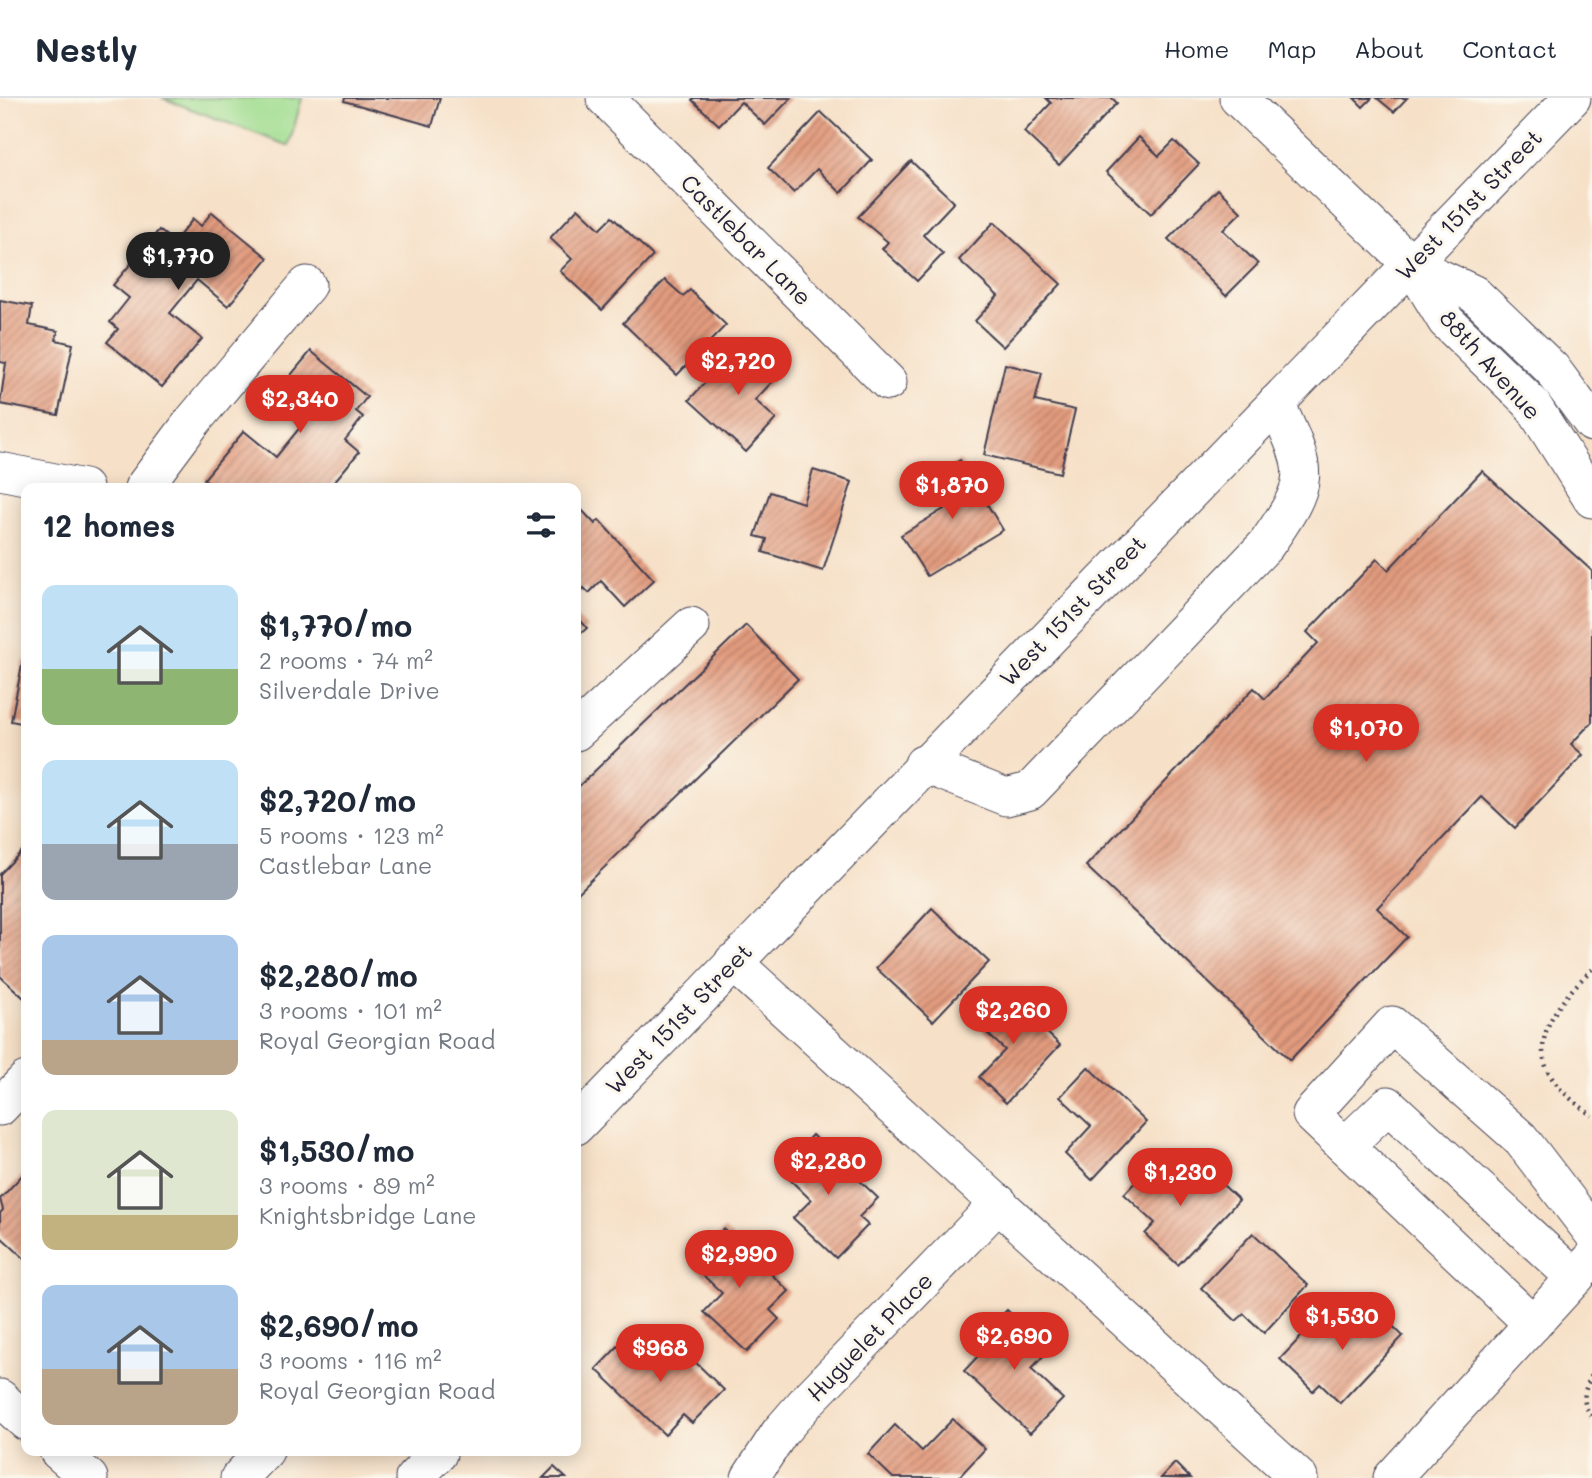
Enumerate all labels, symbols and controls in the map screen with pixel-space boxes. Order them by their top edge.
text: Nestly [35,27,138,70]
text: Home [1164,33,1229,64]
text: Map [1267,33,1316,64]
text: About [1354,33,1424,64]
text: Contact [1462,33,1557,64]
street label: West 151st Street [1388,122,1548,286]
street label: Castlebar Lane [675,167,819,311]
pin: $1,770 [121,232,235,292]
text: $1,770 [142,240,214,270]
street label: 88th Avenue [1433,303,1548,426]
pin: $2,720 [681,338,795,397]
text: $2,720 [701,345,775,375]
pin: $2,340 [243,376,357,435]
text: $2,340 [261,383,339,413]
pin: $1,870 [895,462,1009,521]
text: $1,870 [915,469,989,499]
text: 12 homes [42,505,175,545]
icon: filters [522,506,560,544]
street label: West 151st Street [992,528,1152,692]
text: $1,770/mo [259,605,412,645]
icon: home [98,613,182,697]
text: 2 rooms · 74 m² [259,645,433,675]
text: Silverdale Drive [259,675,440,705]
pin: $1,070 [1309,704,1423,764]
text: $1,070 [1329,712,1403,742]
text: $2,720/mo [259,780,416,820]
icon: home [98,788,182,872]
text: 5 rooms · 123 m² [259,820,444,850]
text: Castlebar Lane [259,850,432,880]
street label: West 151st Street [598,936,758,1100]
text: $2,280/mo [259,955,418,995]
icon: home [98,963,182,1047]
pin: $2,260 [956,986,1070,1046]
text: $2,260 [975,994,1051,1024]
text: 3 rooms · 101 m² [259,995,442,1025]
text: Royal Georgian Road [259,1025,495,1055]
text: $1,530/mo [259,1130,414,1170]
icon: home [98,1138,182,1222]
pin: $2,280 [771,1138,885,1197]
text: $2,280 [790,1145,866,1175]
pin: $1,230 [1123,1148,1237,1208]
text: $1,230 [1144,1156,1216,1186]
text: 3 rooms · 89 m² [259,1170,435,1200]
text: Knightsbridge Lane [259,1200,477,1230]
pin: $2,990 [682,1230,796,1290]
text: $2,990 [701,1238,777,1268]
street label: Huguelet Place [800,1265,939,1407]
pin: $1,530 [1285,1292,1399,1352]
text: $1,530 [1305,1300,1379,1330]
text: $2,690/mo [259,1305,419,1345]
pin: $2,690 [957,1312,1071,1372]
icon: home [98,1313,182,1397]
text: $2,690 [976,1320,1052,1350]
pin: $968 [619,1324,701,1384]
text: $968 [632,1332,688,1362]
text: 3 rooms · 116 m² [259,1345,442,1375]
text: Royal Georgian Road [259,1375,495,1405]

